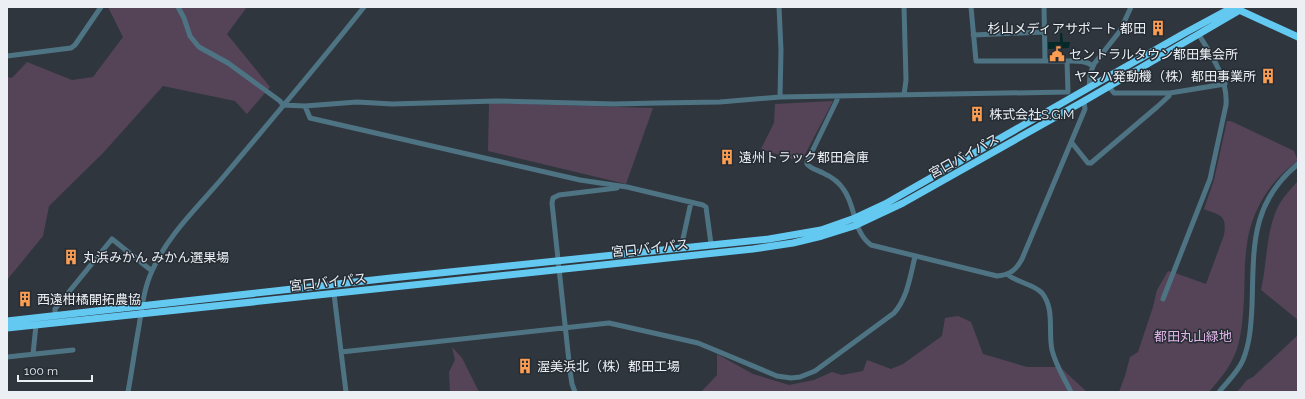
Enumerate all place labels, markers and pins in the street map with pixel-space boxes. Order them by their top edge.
building icon: 杉山メディアサポート 都田 [1149,19,1167,37]
place label: 杉山メディアサポート 都田 [988,21,1146,36]
public building icon: セントラルタウン都田集会所 [1048,45,1066,63]
place label: セントラルタウン都田集会所 [1069,47,1238,62]
building icon: ヤマハ発動機（株）都田事業所 [1259,67,1277,85]
place label: ヤマハ発動機（株）都田事業所 [1074,69,1256,84]
building icon: 株式会社S.G.M [968,105,986,123]
place label: 株式会社S.G.M [989,107,1074,122]
building icon: 遠州トラック都田倉庫 [718,148,736,166]
place label: 遠州トラック都田倉庫 [739,150,869,165]
building icon: 丸浜みかん みかん選果場 [62,248,80,266]
place label: 丸浜みかん みかん選果場 [83,250,229,265]
building icon: 西遠柑橘開拓農協 [16,290,34,308]
place label: 西遠柑橘開拓農協 [37,292,141,307]
building icon: 渥美浜北（株）都田工場 [516,357,534,375]
place label: 渥美浜北（株）都田工場 [537,359,680,374]

